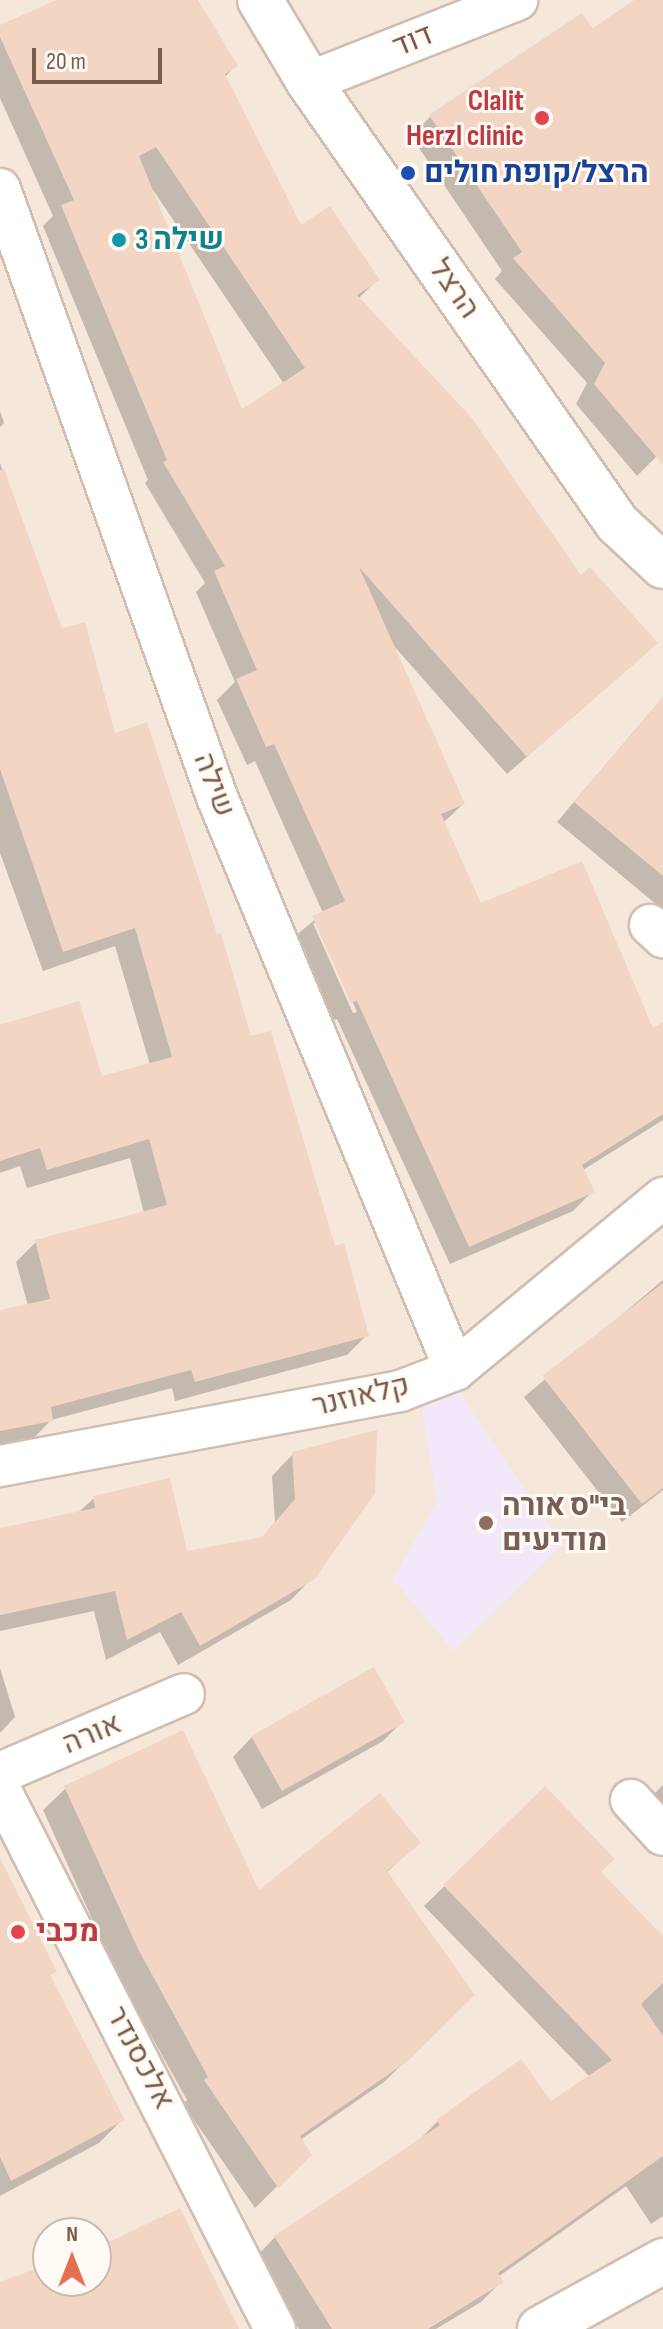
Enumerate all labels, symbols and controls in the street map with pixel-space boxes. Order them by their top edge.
street label: דוד [388,17,438,65]
scale bar [36,32,166,82]
text: 20 m [46,47,86,76]
place label: Clalit Herzl clinic [406,83,524,154]
marker: Clalit Herzl clinic [531,107,553,129]
place label: הרצל/קופת חולים [424,155,649,191]
marker: הרצל/קופת חולים [399,164,417,182]
place label: שילה 3 [135,222,224,258]
marker: שילה 3 [110,231,128,249]
street label: הרצל [421,252,487,326]
street label: שילה [185,748,243,822]
street label: קלאוזנר [309,1367,413,1425]
place label: בי"ס אורה מודיעים [502,1488,626,1558]
marker: בי"ס אורה מודיעים [477,1514,495,1532]
street label: אורה [57,1706,127,1762]
place label: מכבי [36,1914,99,1950]
marker: מכבי [7,1921,29,1943]
street label: אלכסנדר [98,2000,182,2116]
north arrow [32,2217,112,2297]
text: N [66,2221,78,2248]

